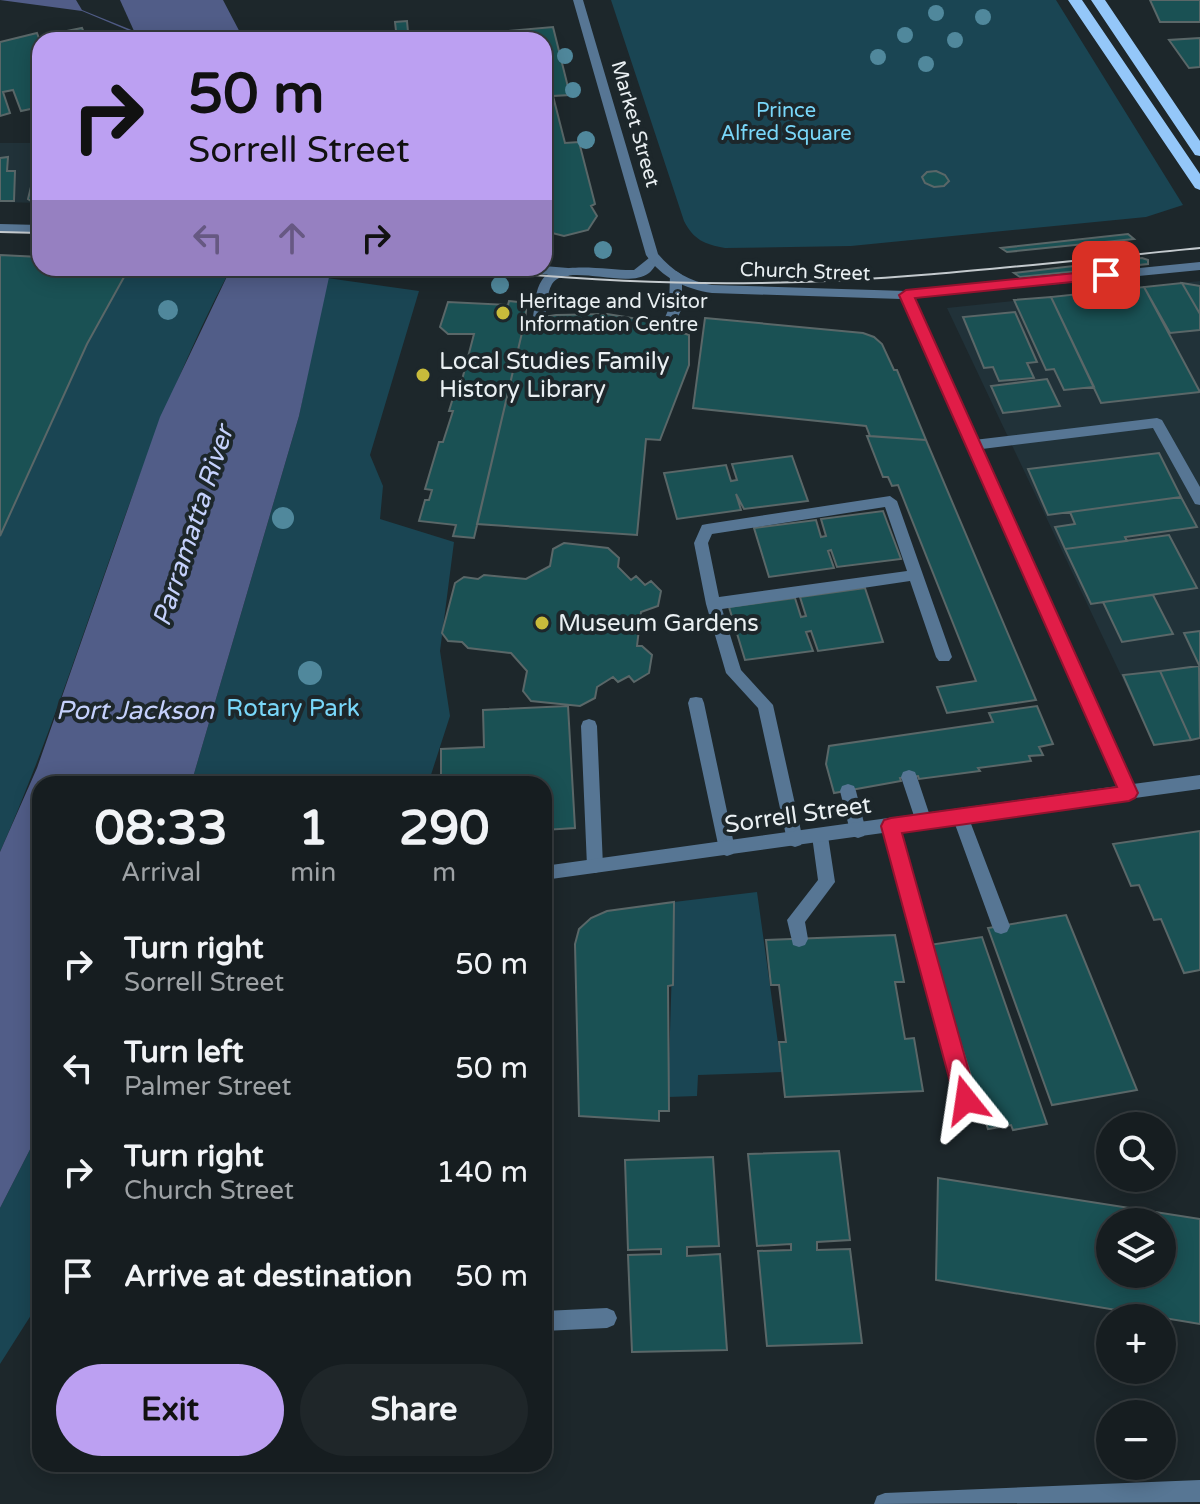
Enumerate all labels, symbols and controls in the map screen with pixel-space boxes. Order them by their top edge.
street label: Market Street [606,58,665,190]
text: 50 m [188,61,324,128]
icon: right [56,64,160,168]
park label: Prince Alfred Square [721,99,851,146]
text: Sorrell Street [188,129,410,172]
icon: left [186,216,230,260]
icon: ahead [270,216,314,260]
icon: right [354,216,398,260]
pin [1072,241,1140,309]
icon: arrive [1084,253,1128,297]
street label: Church Street [739,258,871,286]
place label: Heritage and Visitor Information Centre [519,290,708,337]
marker: Heritage and Visitor Information Centre [494,304,512,322]
place label: Local Studies Family History Library [439,347,670,404]
marker: Local Studies Family History Library [414,366,432,384]
water label: Parramatta River [146,419,241,630]
place label: Museum Gardens [558,609,759,638]
marker: Museum Gardens [533,614,551,632]
park label: Rotary Park [226,694,360,723]
water label: Port Jackson [56,695,215,726]
street label: Sorrell Street [723,790,873,840]
text: 08:33 [95,800,228,858]
text: 1 [298,800,328,858]
text: 290 [399,800,489,858]
text: Arrival [121,857,201,888]
text: min [290,857,336,888]
text: m [432,857,456,888]
text: Turn right [124,930,264,967]
icon: right [56,942,100,986]
text: 50 m [455,946,528,983]
text: Sorrell Street [124,967,284,998]
text: Turn left [124,1034,243,1071]
icon: left [56,1046,100,1090]
text: 50 m [455,1050,528,1087]
position arrow [924,1058,1008,1142]
text: Palmer Street [124,1071,292,1102]
map controls [1096,1112,1176,1480]
button: search [1096,1112,1176,1192]
text: Turn right [124,1138,264,1175]
icon: right [56,1150,100,1194]
text: 140 m [436,1154,528,1191]
text: Church Street [124,1175,294,1206]
button: layers [1096,1208,1176,1288]
icon: arrive [56,1254,100,1298]
text: Arrive at destination [124,1258,412,1295]
text: 50 m [455,1258,528,1295]
button: + [1096,1304,1176,1384]
button: Exit [56,1364,284,1456]
button: Share [300,1364,528,1456]
button: − [1096,1400,1176,1480]

